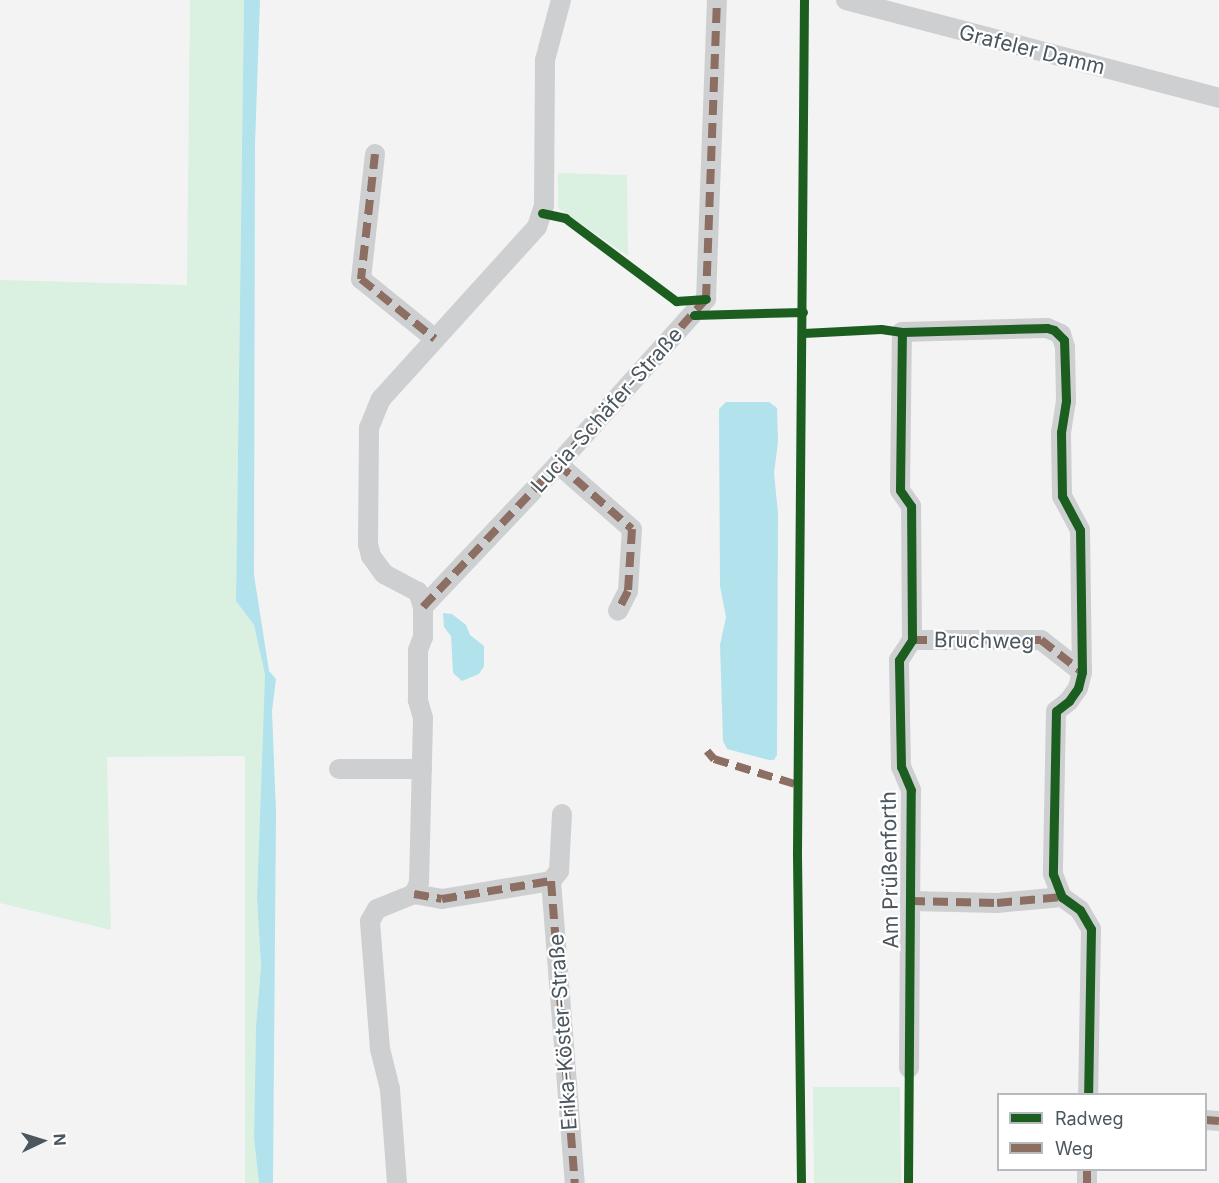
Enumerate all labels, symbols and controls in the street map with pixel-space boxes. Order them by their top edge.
street label: Grafeler Damm [956,20,1108,80]
street label: Lucia-Schäfer-Straße [526,322,688,498]
street label: Bruchweg [934,628,1034,654]
street label: Am Prüßenforth [876,791,904,949]
street label: Erika-Köster-Straße [544,933,582,1131]
legend [997,1093,1207,1171]
text: Radweg [1055,1108,1124,1129]
north arrow [12,1111,72,1171]
text: N [50,1133,70,1147]
text: Weg [1055,1138,1093,1159]

